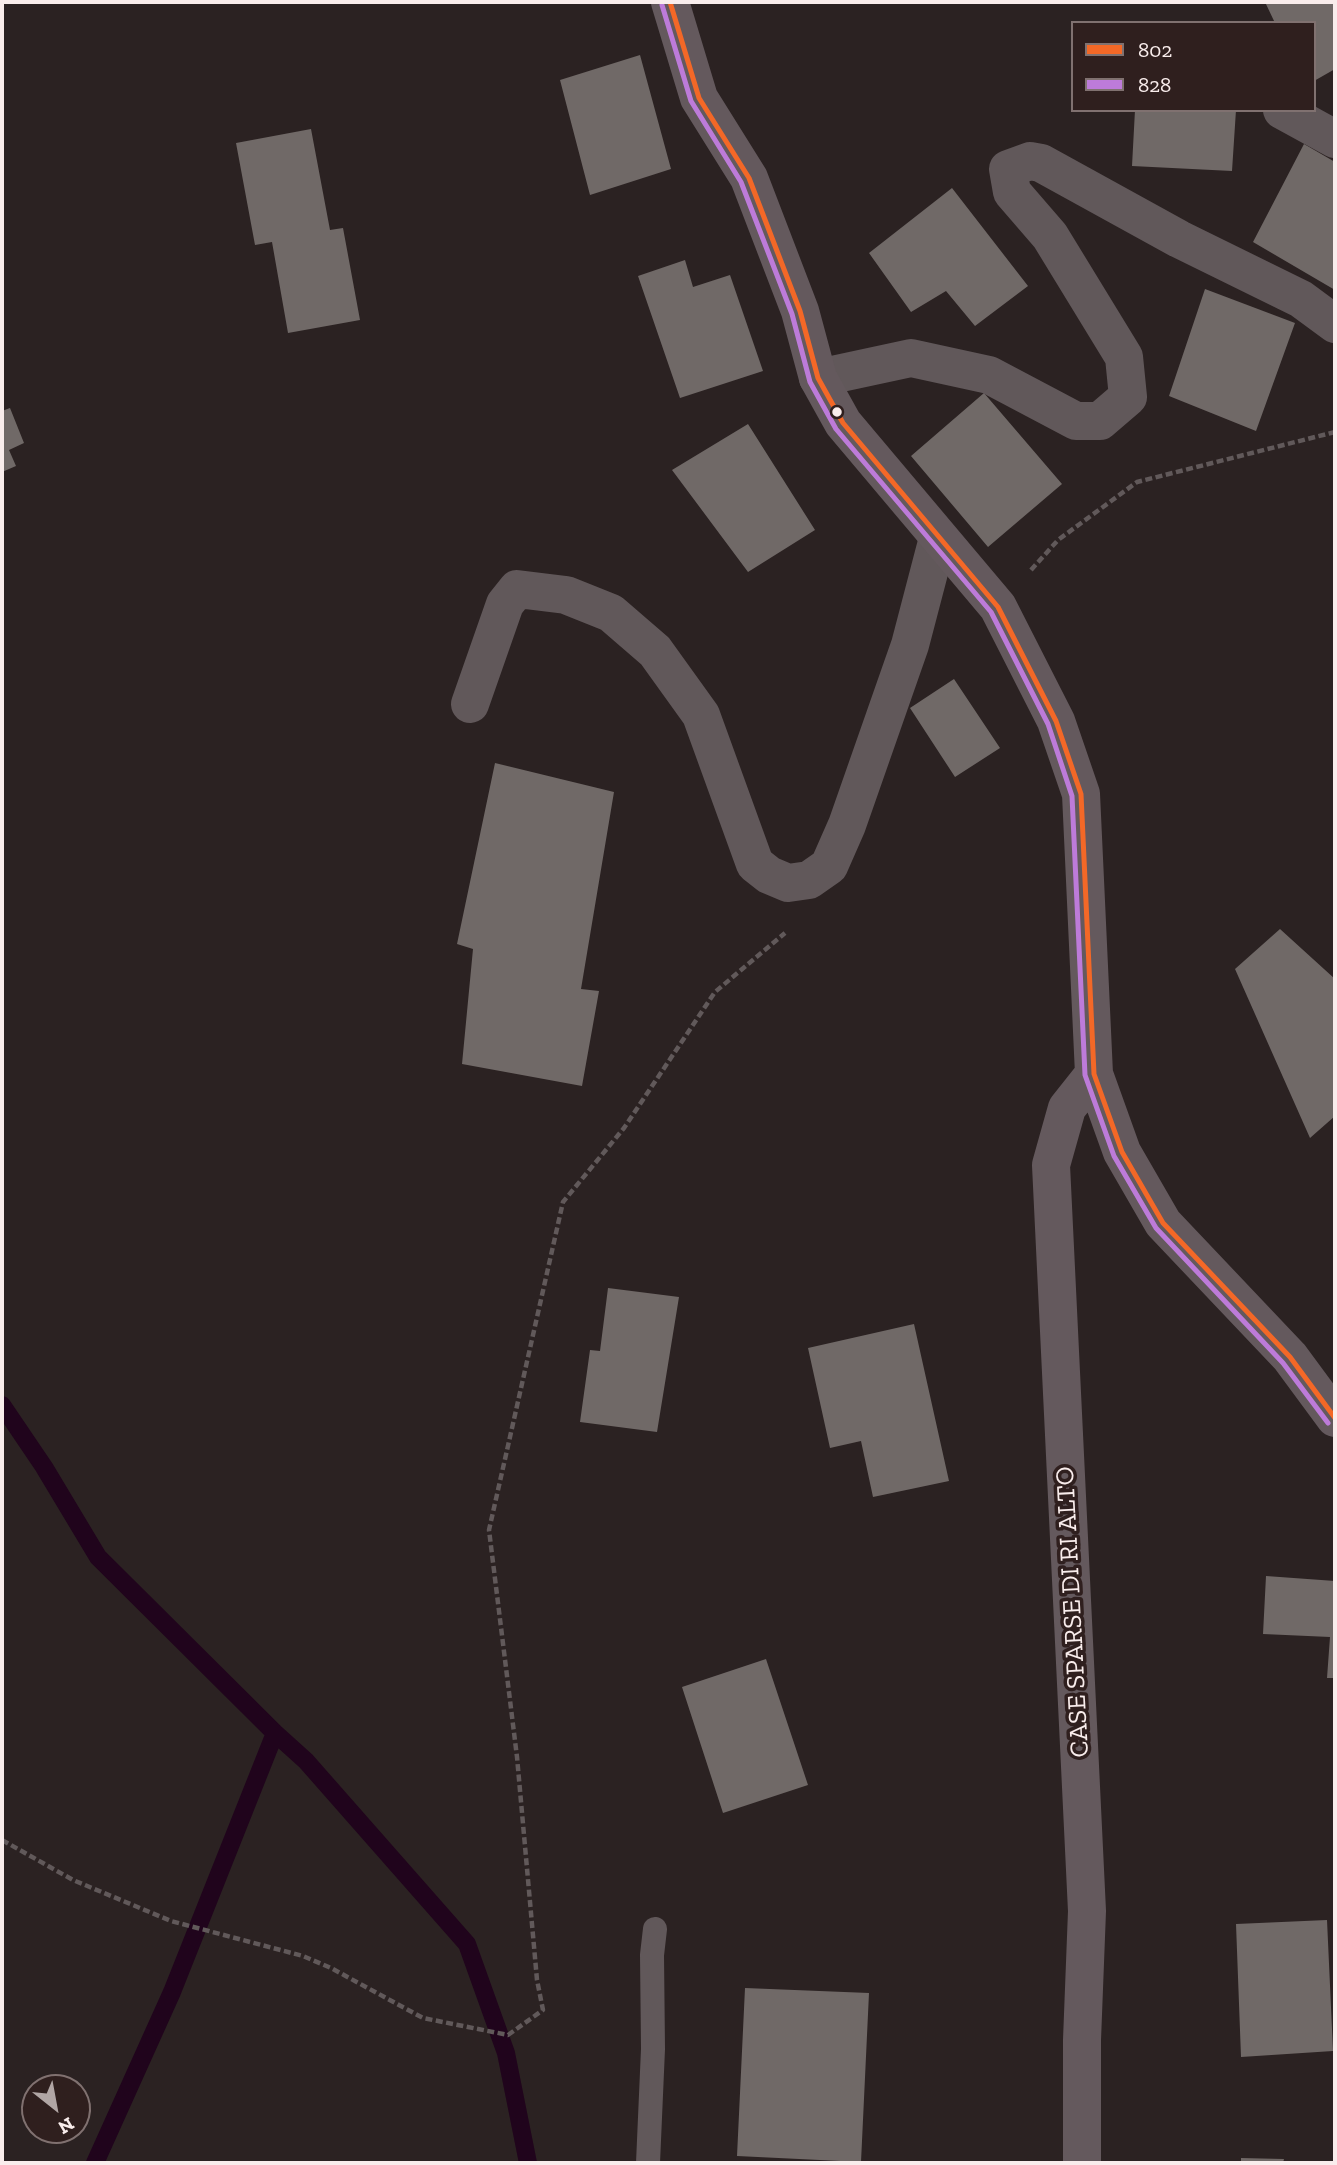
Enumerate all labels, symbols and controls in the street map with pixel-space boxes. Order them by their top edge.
legend [1071,21,1316,112]
text: 802 [1138,37,1172,62]
text: 828 [1138,72,1171,97]
unlabelled marker [830,405,844,419]
street label: CASE SPARSE DI RI ALTO [1050,1466,1096,1758]
north arrow [21,2074,91,2144]
text: N [54,2112,78,2139]

